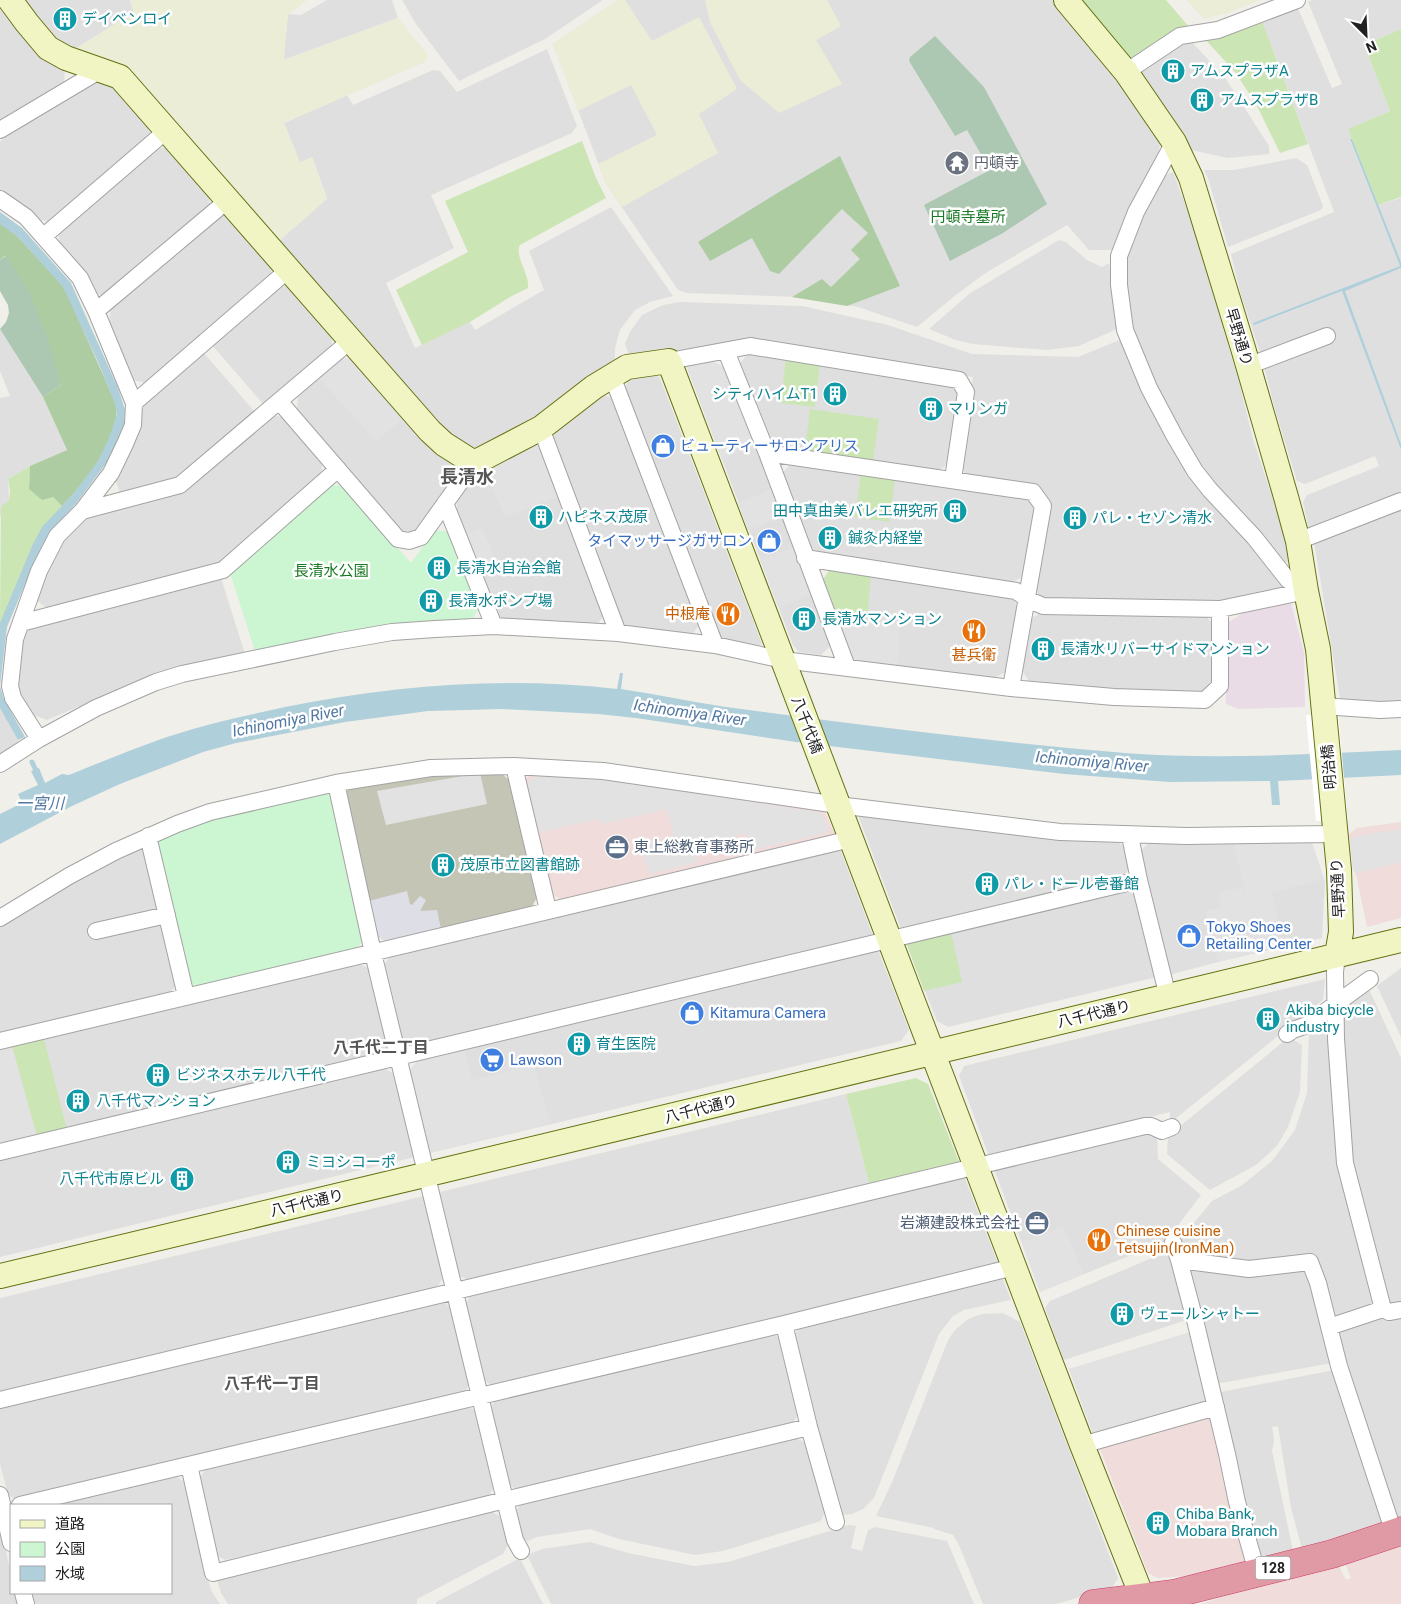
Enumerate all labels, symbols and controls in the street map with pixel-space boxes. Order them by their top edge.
building icon: デイベンロイ [52,6,78,32]
place label: デイベンロイ [82,10,172,28]
north arrow [1341,10,1391,60]
text: N [1364,38,1379,56]
building icon: アムスプラザA [1160,58,1186,84]
place label: アムスプラザA [1190,62,1289,80]
building icon: アムスプラザB [1189,87,1215,113]
place label: アムスプラザB [1220,91,1318,109]
temple icon: 円頓寺 [944,150,970,176]
place label: 円頓寺 [974,154,1019,172]
park label: 円頓寺墓所 [930,208,1006,226]
street label: 早野通り [1222,306,1256,368]
building icon: シティハイムT1 [822,381,848,407]
place label: シティハイムT1 [712,385,818,403]
building icon: マリンガ [918,396,944,422]
place label: マリンガ [948,400,1008,418]
shop icon: ビューティーサロンアリス [650,433,676,459]
place label: ビューティーサロンアリス [680,437,859,455]
district label: 長清水 [440,466,494,487]
building icon: 田中真由美バレエ研究所 [942,498,968,524]
place label: 田中真由美バレエ研究所 [773,502,938,520]
building icon: ハピネス茂原 [528,504,554,530]
building icon: パレ・セゾン清水 [1062,505,1088,531]
place label: ハピネス茂原 [558,508,648,526]
place label: パレ・セゾン清水 [1092,509,1212,527]
building icon: 鍼灸内経堂 [817,525,843,551]
shop icon: タイマッサージガサロン [756,528,782,554]
place label: 鍼灸内経堂 [848,529,923,547]
place label: タイマッサージガサロン [587,532,752,550]
building icon: 長清水自治会館 [426,555,452,581]
place label: 長清水自治会館 [456,559,561,577]
park label: 長清水公園 [293,562,369,580]
building icon: 長清水ポンプ場 [418,588,444,614]
place label: 長清水ポンプ場 [448,592,553,610]
restaurant icon: 中根庵 [715,601,741,627]
place label: 中根庵 [665,605,710,623]
building icon: 長清水マンション [791,606,817,632]
place label: 長清水マンション [822,610,942,628]
restaurant icon: 甚兵衛 [961,618,987,644]
building icon: 長清水リバーサイドマンション [1030,636,1056,662]
place label: 長清水リバーサイドマンション [1060,640,1270,658]
place label: 甚兵衛 [951,646,997,664]
street label: 八千代橋 [788,694,826,756]
water label: Ichinomiya River [633,695,748,730]
water label: Ichinomiya River [231,700,346,741]
street label: 明治橋 [1318,744,1340,790]
water label: Ichinomiya River [1035,747,1150,776]
water label: 一宮川 [16,794,66,813]
office icon: 東上総教育事務所 [604,834,630,860]
place label: 東上総教育事務所 [634,838,754,856]
building icon: 茂原市立図書館跡 [430,852,456,878]
place label: 茂原市立図書館跡 [460,856,580,874]
street label: 早野通り [1327,858,1349,918]
building icon: パレ・ドール壱番館 [974,871,1000,897]
place label: パレ・ドール壱番館 [1004,875,1139,893]
place label: Tokyo Shoes Retailing Center [1206,918,1312,953]
shop icon: Tokyo Shoes Retailing Center [1176,923,1202,949]
street label: 八千代通り [1055,997,1133,1031]
shop icon: Kitamura Camera [679,1000,705,1026]
place label: Akiba bicycle industry [1286,1001,1374,1036]
place label: Kitamura Camera [710,1004,826,1022]
building icon: Akiba bicycle industry [1255,1006,1281,1032]
building icon: 育生医院 [566,1031,592,1057]
place label: 育生医院 [596,1035,656,1053]
district label: 八千代二丁目 [333,1038,429,1057]
supermarket icon: Lawson [479,1047,505,1073]
place label: Lawson [510,1051,562,1069]
building icon: ビジネスホテル八千代 [145,1062,171,1088]
place label: ビジネスホテル八千代 [176,1066,326,1084]
building icon: 八千代マンション [65,1088,91,1114]
street label: 八千代通り [662,1091,740,1127]
place label: 八千代マンション [96,1092,216,1110]
building icon: ミヨシコーポ [275,1149,301,1175]
place label: ミヨシコーポ [306,1153,396,1171]
building icon: 八千代市原ビル [169,1166,195,1192]
place label: 八千代市原ビル [59,1170,164,1188]
street label: 八千代通り [268,1186,346,1220]
office icon: 岩瀬建設株式会社 [1024,1210,1050,1236]
place label: 岩瀬建設株式会社 [900,1214,1020,1232]
place label: Chinese cuisine Tetsujin(IronMan) [1116,1222,1234,1257]
restaurant icon: Chinese cuisine Tetsujin(IronMan) [1086,1227,1112,1253]
building icon: ヴェールシャトー [1109,1301,1135,1327]
place label: ヴェールシャトー [1140,1305,1260,1323]
district label: 八千代一丁目 [224,1374,320,1393]
legend [10,1504,172,1594]
place label: Chiba Bank, Mobara Branch [1176,1505,1278,1540]
building icon: Chiba Bank, Mobara Branch [1145,1510,1171,1536]
text: 道路 [55,1515,85,1533]
text: 公園 [55,1540,85,1558]
road number: 128 [1256,1556,1290,1580]
text: 水域 [55,1565,85,1583]

